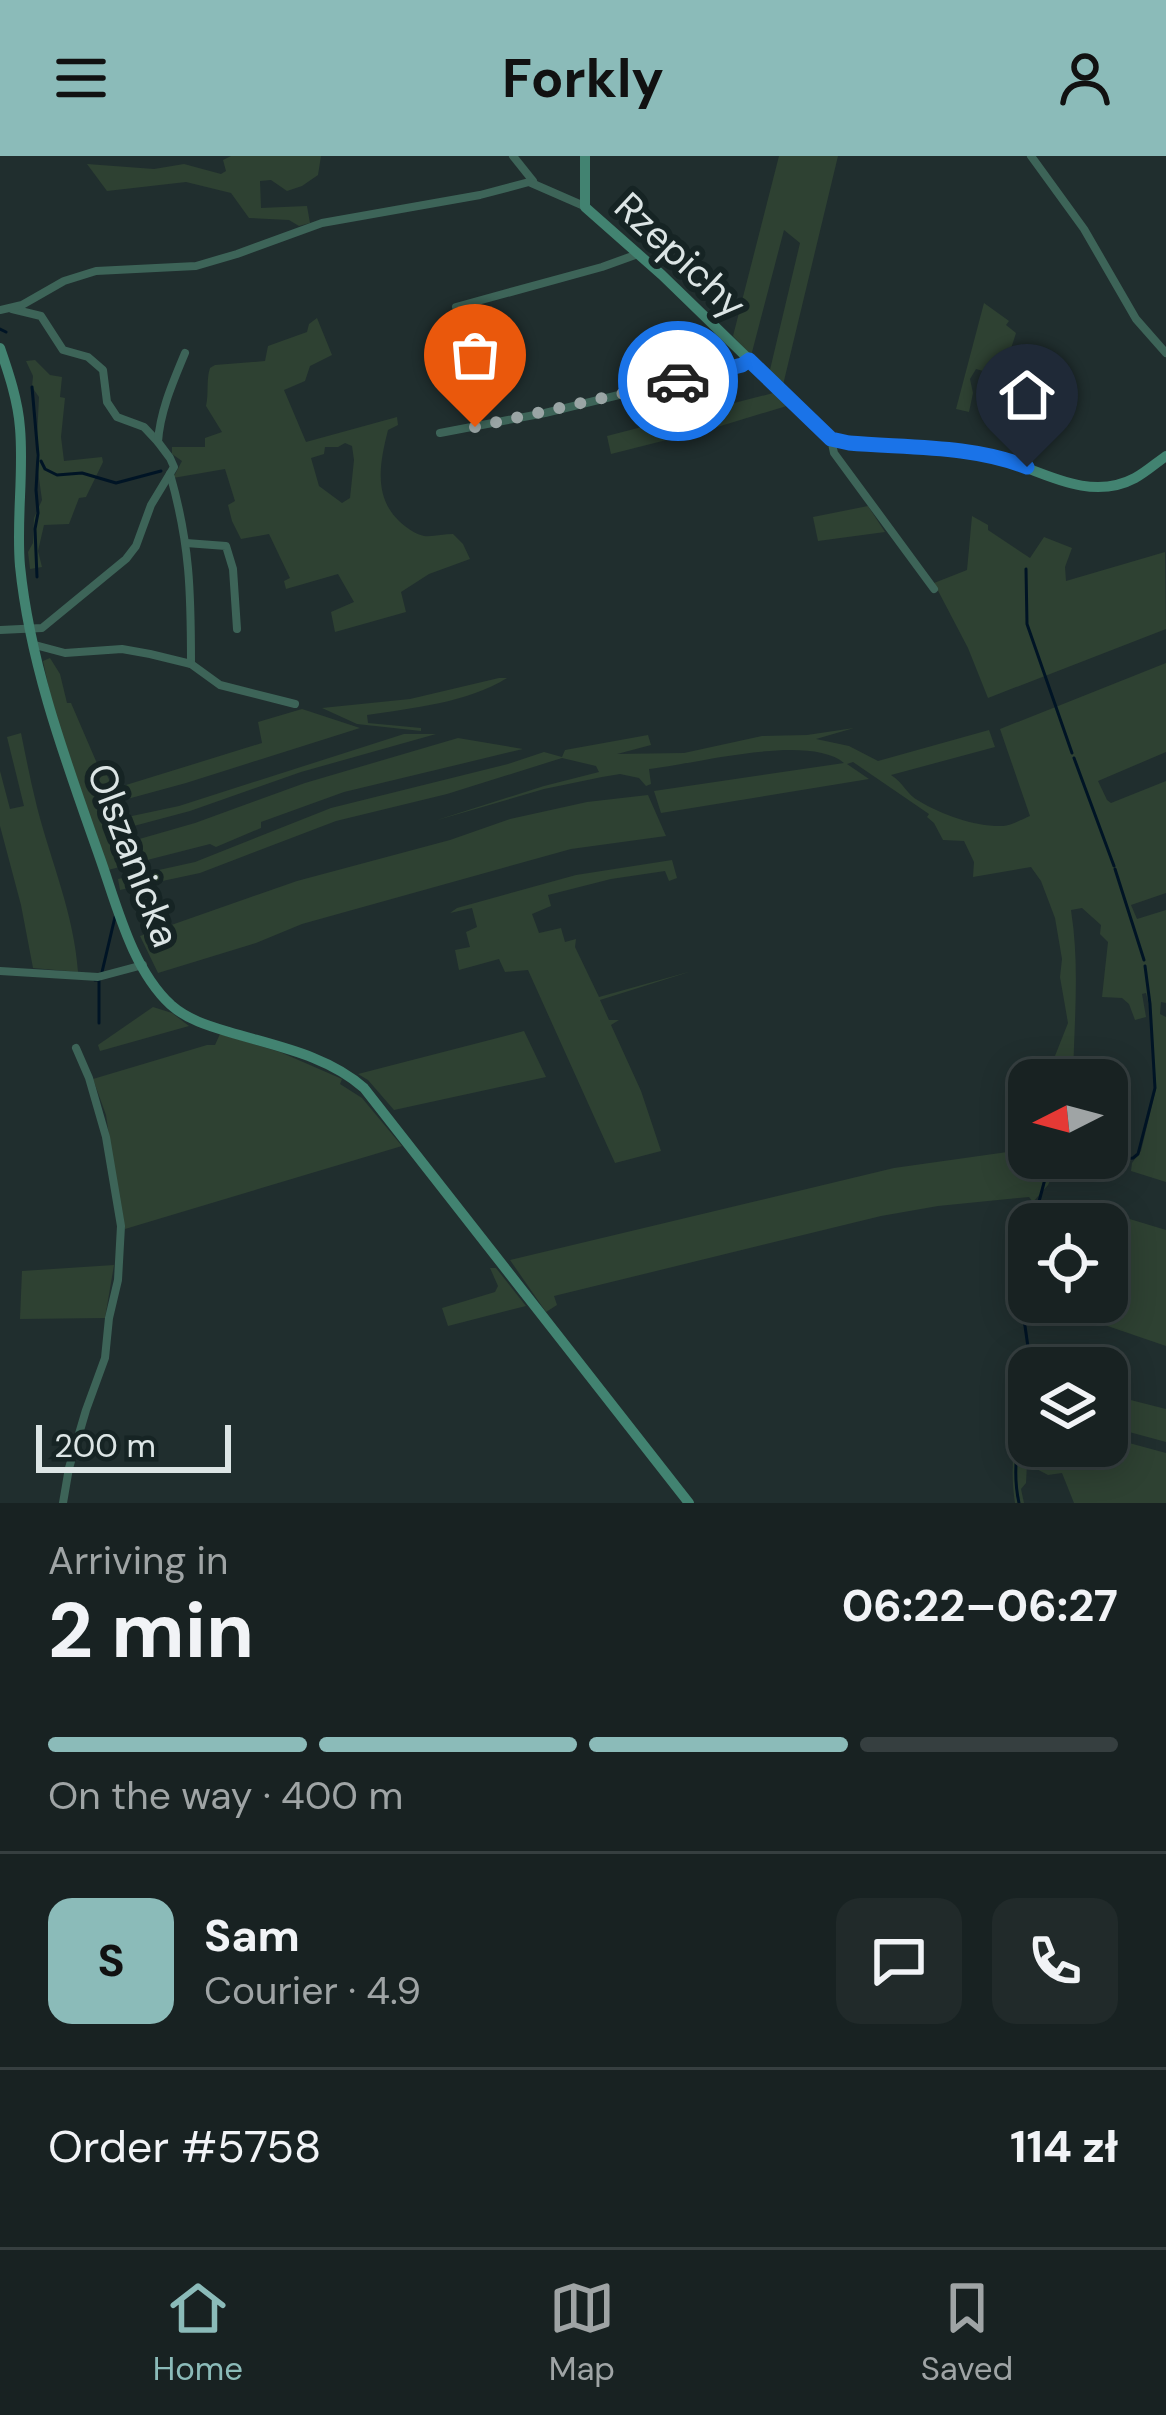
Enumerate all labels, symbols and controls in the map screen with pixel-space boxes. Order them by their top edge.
text: Forkly [502,43,664,114]
icon: menu [48,45,114,111]
icon: person [1052,45,1118,111]
street label: Rzepichy [604,181,758,330]
pin [424,304,526,427]
courier [618,321,738,441]
icon: bag [442,322,508,388]
pin [976,344,1078,467]
icon: car [645,348,711,414]
icon: home [994,362,1060,428]
street label: Olszanicka [75,756,192,954]
north arrow [1008,1059,1128,1179]
map controls [1008,1059,1128,1467]
button: locate [1008,1203,1128,1323]
button: layers [1008,1347,1128,1467]
scale bar [36,1419,231,1472]
text: 200 m [54,1424,156,1467]
text: Arriving in [48,1535,228,1586]
text: 06:22–06:27 [842,1576,1118,1635]
text: 2 min [48,1580,254,1681]
text: On the way · 400 m [48,1770,403,1821]
button: chat [836,1898,962,2024]
button: phone [992,1898,1118,2024]
text: Sam [204,1906,300,1965]
text: S [97,1931,125,1990]
text: Courier · 4.9 [204,1965,421,2016]
text: Order #5758 [48,2117,321,2176]
text: 114 zł [1010,2117,1118,2176]
tab: Home [153,2275,243,2390]
tab: Map [549,2275,615,2390]
tab: Saved [921,2275,1013,2390]

